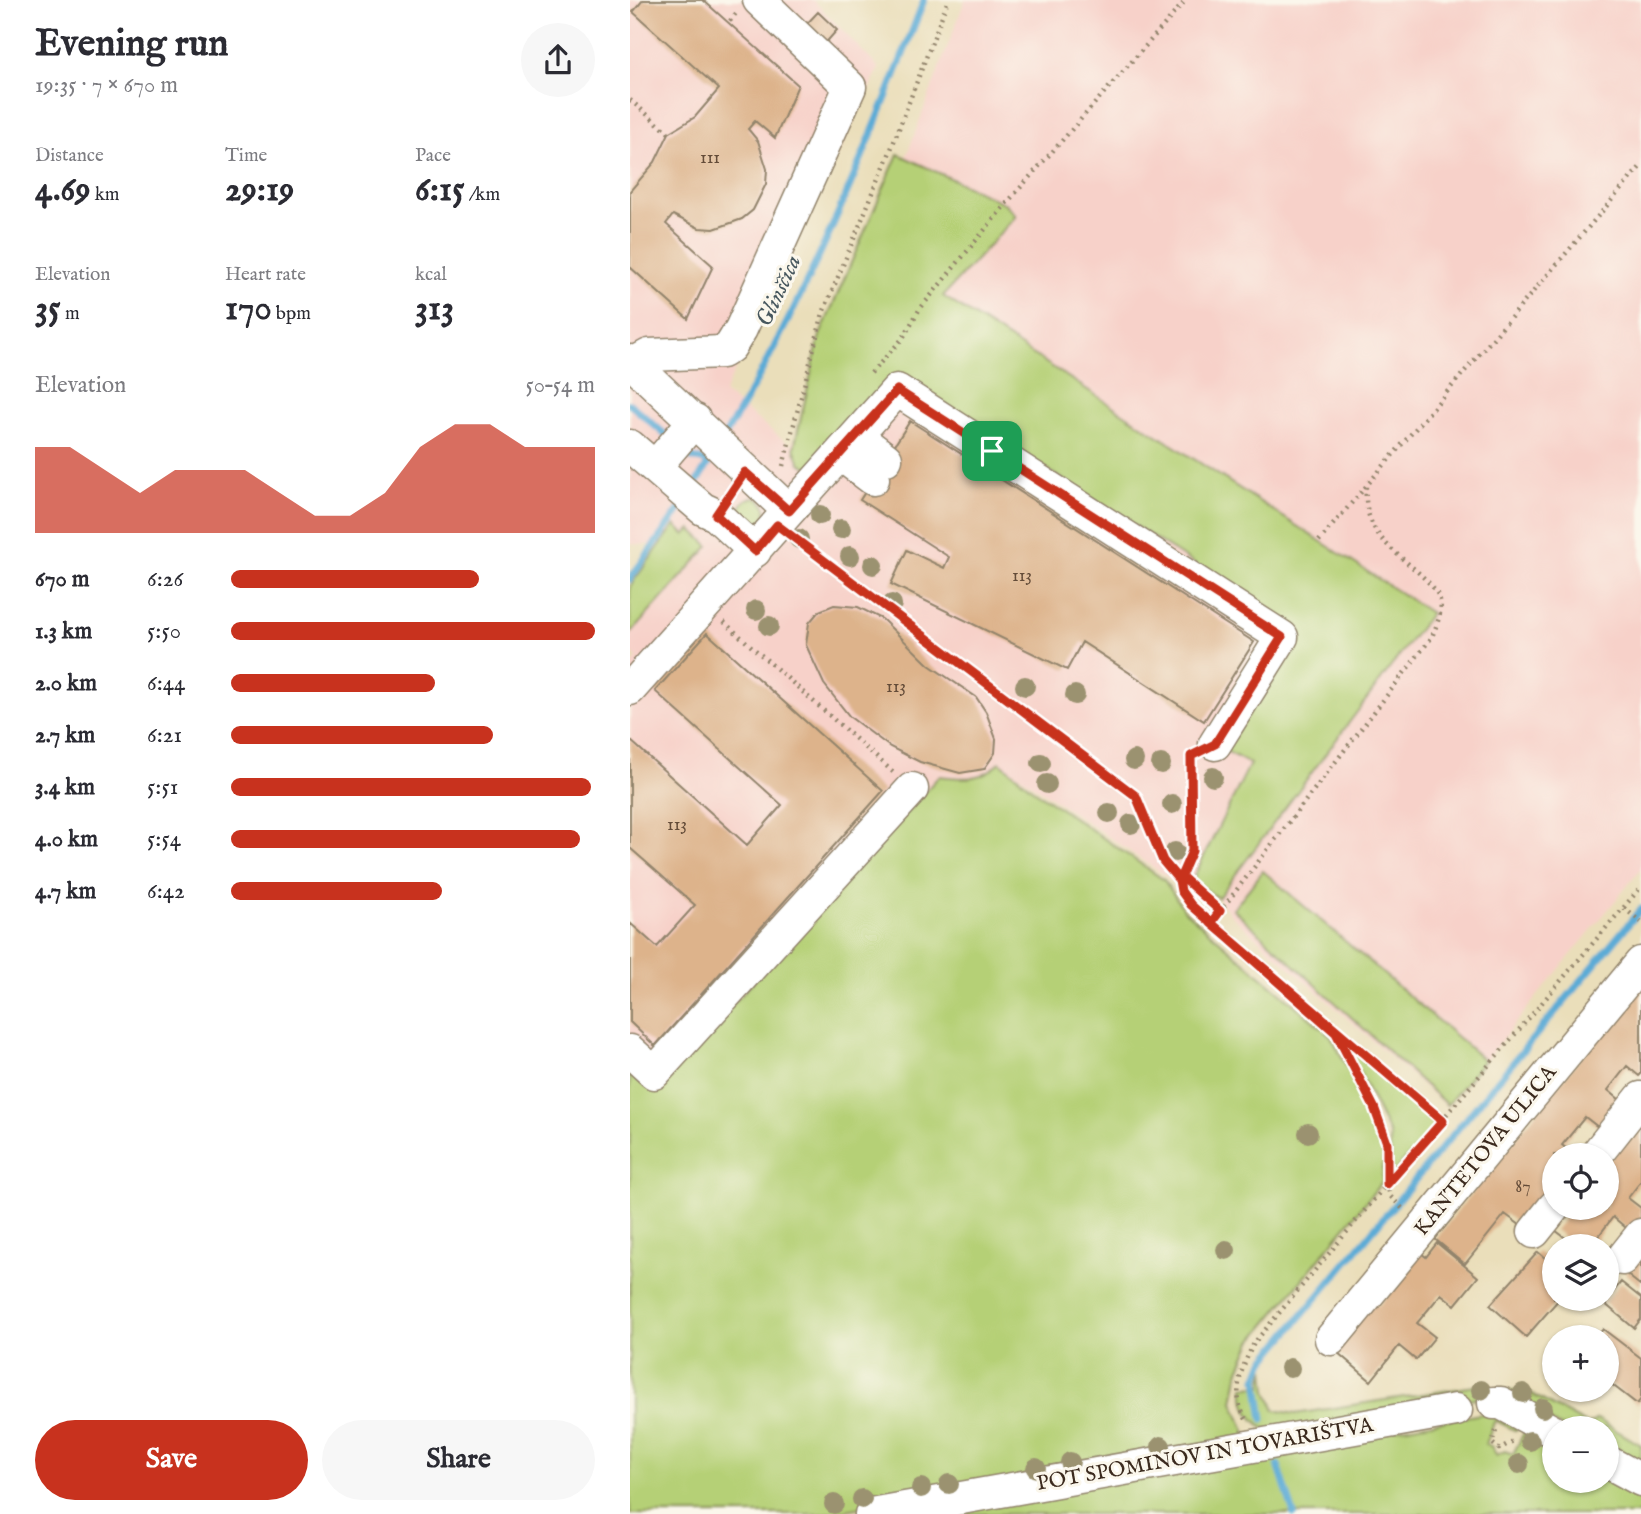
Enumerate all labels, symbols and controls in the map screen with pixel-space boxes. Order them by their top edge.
text: Evening run [35,21,229,69]
button: share [521,23,595,97]
text: 19:35 · 7 × 670 m [35,71,178,100]
text: Distance [35,144,104,168]
text: Time [225,144,267,168]
text: Pace [415,144,451,168]
house number: 111 [700,147,720,170]
text: 4.69 [35,168,91,213]
text: 29:19 [225,168,294,213]
text: 6:15 [415,168,465,213]
text: km [91,183,120,207]
text: /km [465,183,500,207]
water label: Glinščica [750,251,808,331]
text: Elevation [35,263,110,287]
text: Heart rate [225,263,306,287]
text: kcal [415,263,447,287]
text: 35 [35,287,61,332]
text: 170 [225,287,272,332]
text: 313 [415,287,454,332]
text: m [61,302,80,326]
text: bpm [272,302,311,326]
text: Elevation [35,371,126,400]
text: 50–54 m [525,371,595,400]
pin [962,421,1022,481]
icon: arrive [973,432,1011,470]
text: 670 m [35,565,90,594]
text: 6:26 [147,565,183,594]
house number: 113 [1012,565,1032,588]
text: 1.3 km [35,617,92,646]
text: 5:50 [147,617,181,646]
text: 2.0 km [35,669,97,698]
text: 6:44 [147,669,185,698]
house number: 113 [886,676,906,699]
text: 2.7 km [35,721,95,750]
text: 6:21 [147,721,182,750]
text: 3.4 km [35,773,95,802]
text: 5:51 [147,773,178,802]
house number: 113 [667,814,687,837]
text: 4.0 km [35,825,98,854]
text: 5:54 [147,825,181,854]
text: 4.7 km [35,877,96,906]
text: 6:42 [147,877,185,906]
street label: KANTETOVA ULICA [1409,1059,1564,1242]
map controls [1542,1143,1619,1493]
button: locate [1542,1143,1619,1220]
house number: 87 [1515,1176,1531,1199]
button: layers [1542,1234,1619,1311]
button: + [1542,1325,1619,1402]
street label: POT SPOMINOV IN TOVARIŠTVA [1034,1411,1376,1498]
button: − [1542,1416,1619,1493]
button: Save [35,1420,308,1500]
button: Share [322,1420,595,1500]

